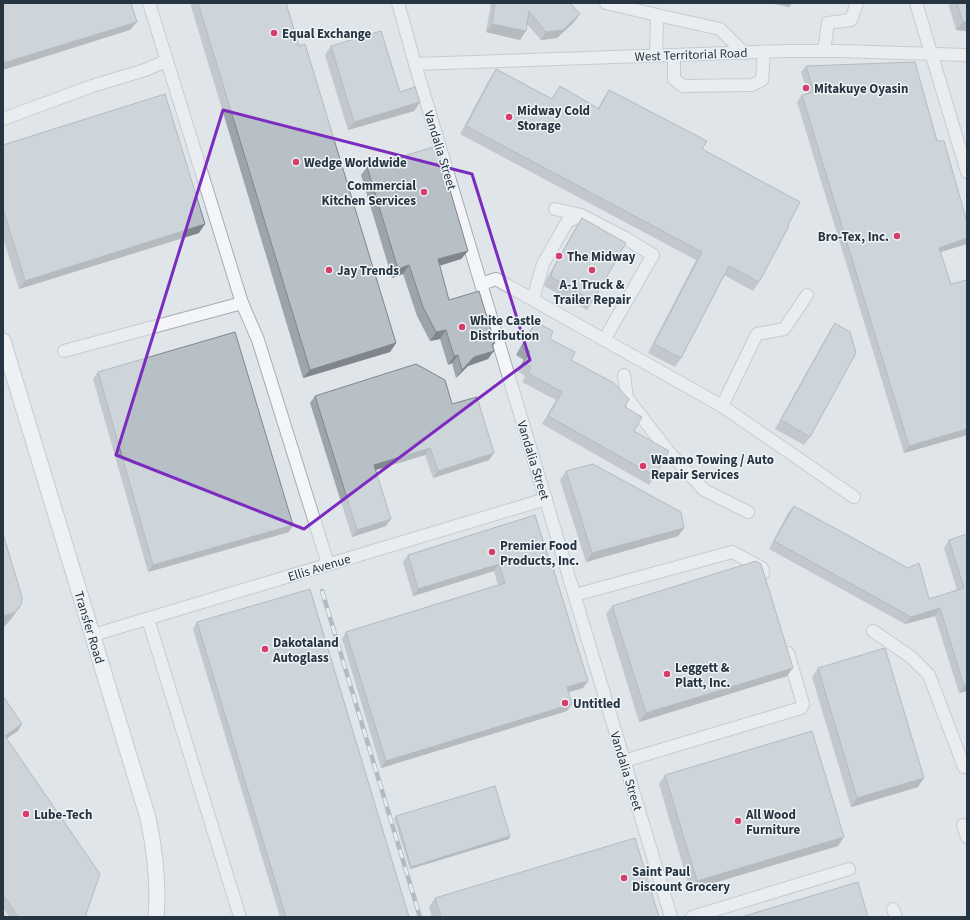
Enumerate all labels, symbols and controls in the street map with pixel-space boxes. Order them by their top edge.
place label: Equal Exchange [282,25,371,43]
marker: Equal Exchange [269,28,279,38]
street label: West Territorial Road [634,44,748,66]
place label: Mitakuye Oyasin [814,80,908,98]
marker: Mitakuye Oyasin [801,83,811,93]
place label: Midway Cold Storage [517,102,590,135]
street label: Vandalia Street [419,108,461,193]
marker: Midway Cold Storage [504,112,514,122]
place label: Wedge Worldwide [304,154,407,172]
marker: Wedge Worldwide [291,157,301,167]
place label: Commercial Kitchen Services [322,177,416,210]
marker: Commercial Kitchen Services [419,187,429,197]
place label: Bro-Tex, Inc. [818,228,889,246]
marker: Bro-Tex, Inc. [892,231,902,241]
place label: The Midway [567,248,636,266]
marker: The Midway [554,251,564,261]
place label: Jay Trends [337,262,399,280]
marker: Jay Trends [324,265,334,275]
marker: A-1 Truck & Trailer Repair [587,265,597,275]
place label: A-1 Truck & Trailer Repair [553,276,632,309]
place label: White Castle Distribution [470,312,541,345]
marker: White Castle Distribution [457,322,467,332]
street label: Vandalia Street [512,418,554,503]
place label: Waamo Towing / Auto Repair Services [651,451,774,484]
marker: Waamo Towing / Auto Repair Services [638,461,648,471]
place label: Premier Food Products, Inc. [500,537,579,570]
marker: Premier Food Products, Inc. [487,547,497,557]
street label: Ellis Avenue [286,550,353,586]
street label: Transfer Road [69,589,109,666]
place label: Dakotaland Autoglass [272,634,339,667]
marker: Dakotaland Autoglass [260,644,270,654]
place label: Leggett & Platt, Inc. [675,659,731,692]
marker: Leggett & Platt, Inc. [662,669,672,679]
place label: Untitled [573,695,621,713]
marker: Untitled [560,698,570,708]
street label: Vandalia Street [605,729,647,814]
place label: Lube-Tech [34,806,92,824]
place label: All Wood Furniture [745,806,801,839]
marker: Lube-Tech [21,809,31,819]
marker: All Wood Furniture [733,816,743,826]
place label: Saint Paul Discount Grocery [632,863,730,896]
marker: Saint Paul Discount Grocery [619,873,629,883]

